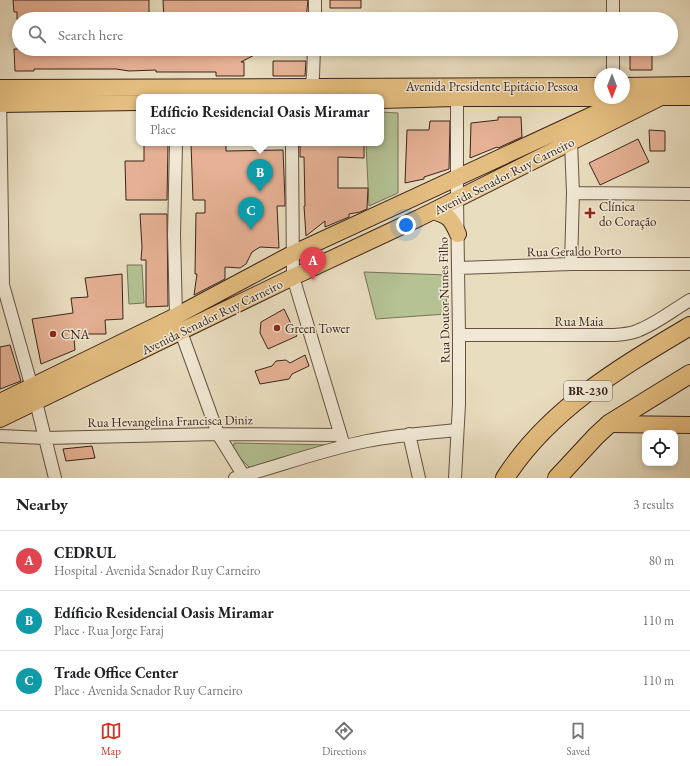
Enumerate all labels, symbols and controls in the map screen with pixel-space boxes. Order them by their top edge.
search box [12,12,678,56]
icon: search [26,23,48,45]
text: Search here [58,25,123,44]
north arrow [594,68,630,104]
street label: Avenida Presidente Epitácio Pessoa [405,78,579,95]
popup [136,94,384,146]
text: Edíficio Residencial Oasis Miramar [150,102,370,121]
text: Place [150,121,176,138]
street label: Avenida Senador Ruy Carneiro [430,133,577,219]
pin: B [247,159,273,192]
pin: C [238,197,264,230]
place label: Clínica do Coração [599,198,657,230]
marker: Clínica do Coração [584,207,596,219]
your location [396,215,416,235]
street label: Rua Doutor Nunes Filho [434,237,454,363]
street label: Rua Geraldo Porto [527,242,621,260]
pin: A [300,247,326,280]
street label: Avenida Senador Ruy Carneiro [138,275,285,359]
street label: Rua Maia [555,313,604,330]
place label: Green Tower [285,320,351,337]
marker: Green Tower [272,323,282,333]
place label: CNA [61,326,91,343]
marker: CNA [48,329,58,339]
road number: BR-230 [564,381,612,401]
street label: Rua Hevangelina Francisca Diniz [87,411,253,431]
map controls [642,430,678,466]
button: locate [642,430,678,466]
text: Nearby [16,493,68,515]
text: 3 results [633,496,674,513]
text: CEDRUL [54,543,116,562]
text: A [24,552,34,569]
text: 80 m [649,552,674,569]
text: Hospital · Avenida Senador Ruy Carneiro [54,562,260,579]
text: Edíficio Residencial Oasis Miramar [54,603,274,622]
text: B [25,612,33,629]
text: 110 m [643,612,674,629]
text: Place · Rua Jorge Faraj [54,622,164,639]
text: Trade Office Center [54,663,178,682]
text: C [24,672,34,689]
text: 110 m [643,672,674,689]
text: Place · Avenida Senador Ruy Carneiro [54,682,243,699]
tab: Map [100,720,122,758]
tab: Directions [322,720,366,758]
tab: Saved [566,720,590,758]

